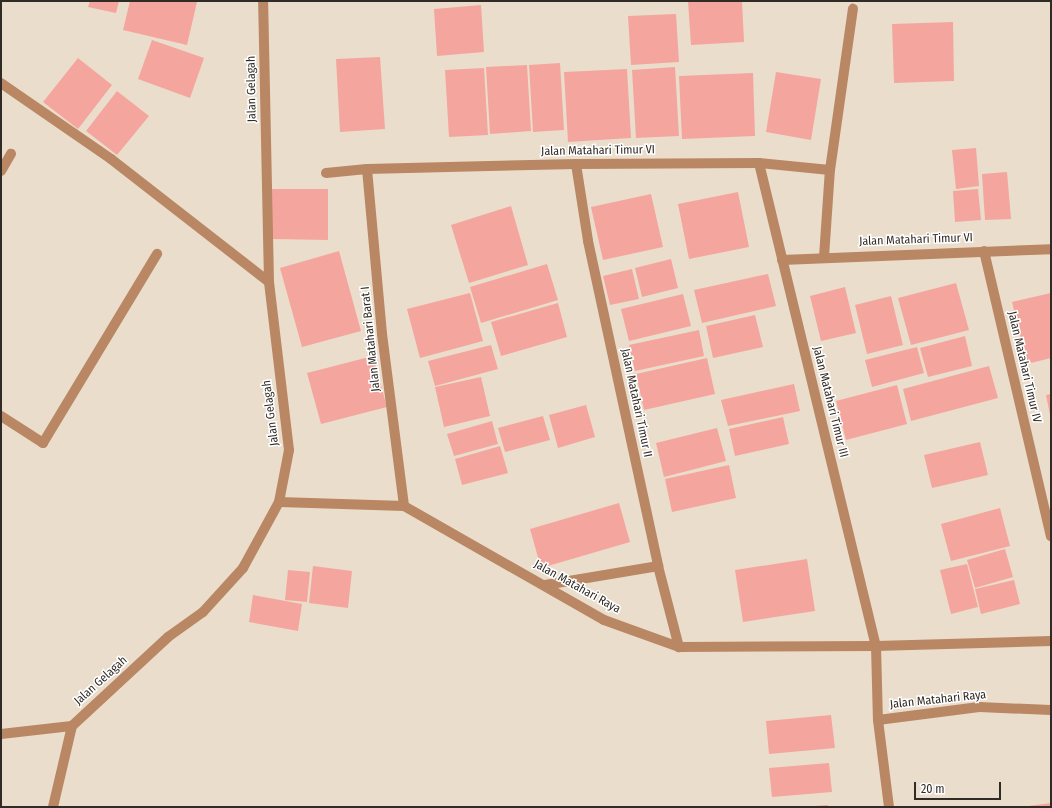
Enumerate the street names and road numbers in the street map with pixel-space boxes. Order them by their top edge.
street label: Jalan Gelagah [244,56,260,122]
street label: Jalan Matahari Timur VI [541,143,655,159]
street label: Jalan Matahari Timur VI [859,231,973,249]
street label: Jalan Matahari Barat I [358,286,384,392]
street label: Jalan Matahari Timur IV [1004,310,1044,424]
street label: Jalan Matahari Timur III [809,345,851,459]
street label: Jalan Matahari Timur II [617,347,655,459]
street label: Jalan Gelagah [260,379,282,447]
street label: Jalan Matahari Raya [531,557,623,617]
street label: Jalan Gelagah [71,653,131,709]
street label: Jalan Matahari Raya [889,688,987,712]

